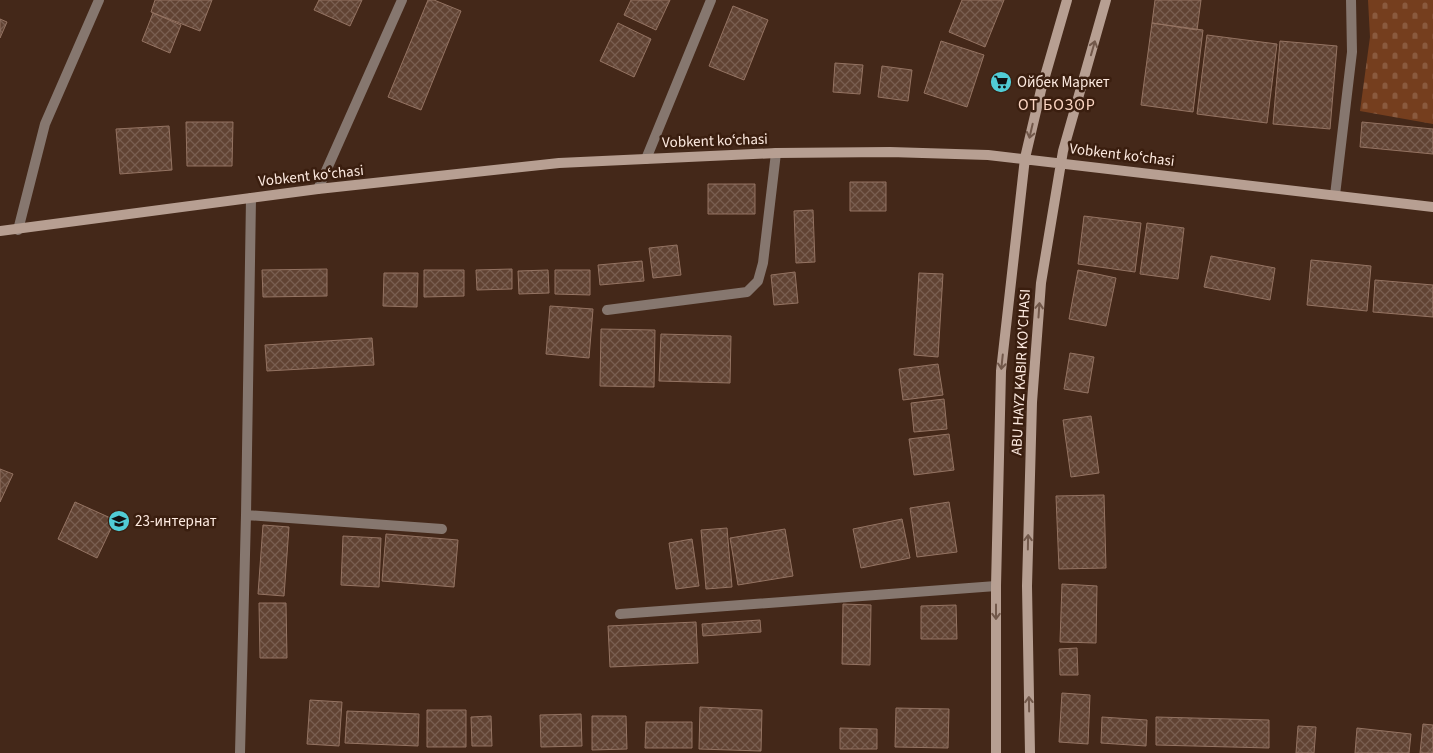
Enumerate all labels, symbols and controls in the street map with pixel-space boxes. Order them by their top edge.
one-way arrow [1088,41,1098,57]
supermarket icon: Ойбек Маркет [989,70,1013,94]
place label: Ойбек Маркет [1017,72,1110,93]
district label: ОТ БОЗОР [1018,94,1096,116]
one-way arrow [1026,123,1035,139]
street label: Vobkent koʻchasi [662,129,768,153]
street label: Vobkent koʻchasi [1068,138,1176,172]
street label: Vobkent koʻchasi [257,160,365,192]
street label: ABU HAYZ KABIR KO'CHASI [1006,288,1036,456]
one-way arrow [1034,302,1044,318]
one-way arrow [997,353,1007,369]
school or university icon: 23-интернат [107,509,131,533]
place label: 23-интернат [135,511,217,532]
one-way arrow [1023,534,1033,550]
one-way arrow [991,603,1001,619]
one-way arrow [1024,697,1034,713]

